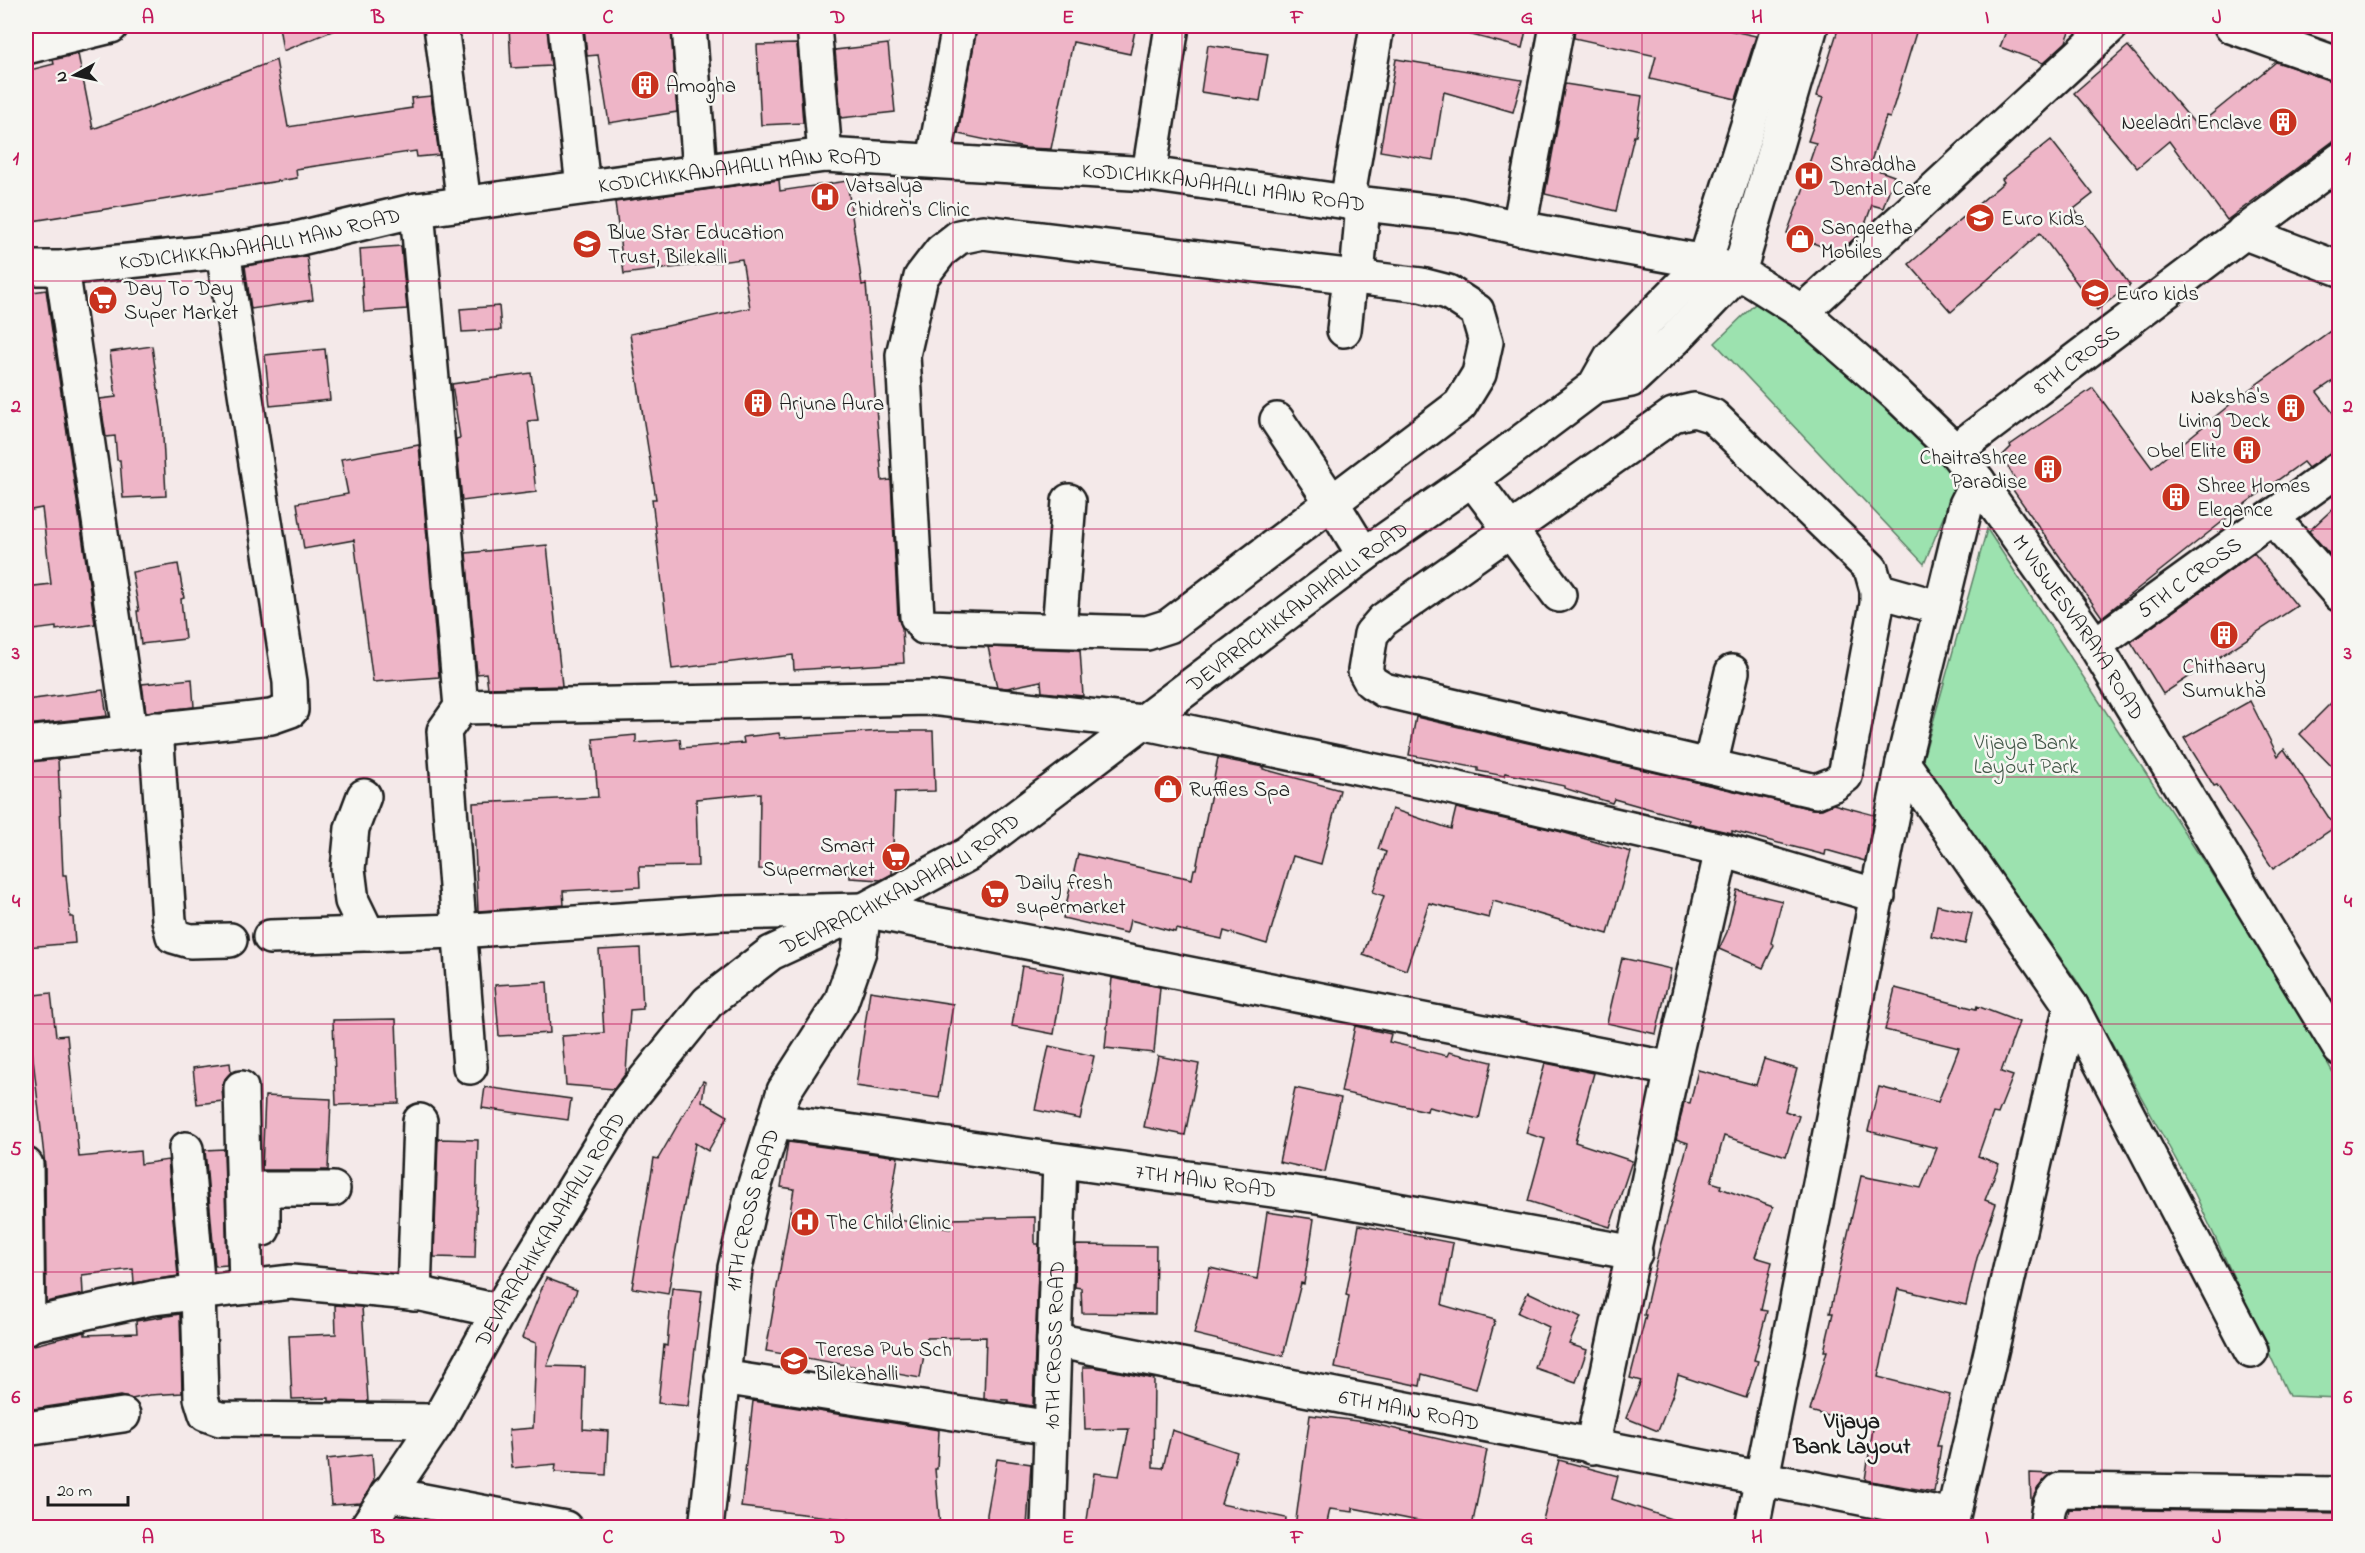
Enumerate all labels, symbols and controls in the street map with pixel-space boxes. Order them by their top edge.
text: A [142,4,154,33]
text: B [370,4,385,33]
text: C [603,4,614,33]
text: D [830,4,845,33]
text: E [1062,4,1074,33]
text: F [1290,4,1304,33]
text: G [1521,4,1534,33]
text: H [1751,4,1763,33]
text: I [1985,4,1990,33]
text: J [2212,4,2222,33]
north arrow [45,45,105,105]
building icon: Amogha [629,69,661,101]
text: N [49,70,75,84]
place label: Amogha [666,72,736,104]
building icon: Neeladri Enclave [2267,106,2299,138]
place label: Neeladri Enclave [2121,109,2263,139]
street label: KODICHIKKANAHALLI MAIN ROAD [597,142,882,202]
text: 1 [13,145,20,174]
text: 1 [2345,145,2352,174]
place label: Shraddha Dental Care [1829,151,1932,205]
street label: KODICHIKKANAHALLI MAIN ROAD [1081,157,1367,221]
hospital icon: Shraddha Dental Care [1793,160,1825,192]
place label: Vatsalya Chidren's Clinic [845,172,970,226]
hospital icon: Vatsalya Chidren's Clinic [809,181,841,213]
street label: KODICHIKKANAHALLI MAIN ROAD [118,201,404,279]
school or university icon: Euro Kids [1964,202,1996,234]
place label: Euro Kids [2001,205,2085,235]
place label: Sangeetha Mobiles [1821,214,1913,268]
place label: Blue Star Education Trust, Bilekalli [607,219,784,273]
shop icon: Sangeetha Mobiles [1784,223,1816,255]
school or university icon: Blue Star Education Trust, Bilekalli [571,228,603,260]
place label: Day To Day Super Market [123,275,238,329]
school or university icon: Euro kids [2079,277,2111,309]
place label: Euro kids [2116,280,2199,310]
supermarket icon: Day To Day Super Market [87,284,119,316]
street label: 8TH CROSS [2028,318,2127,404]
place label: Naksha's Living Deck [2178,383,2271,439]
building icon: Arjuna Aura [742,387,774,419]
place label: Arjuna Aura [779,390,884,420]
building icon: Naksha's Living Deck [2275,392,2307,424]
text: 2 [10,393,21,422]
text: 2 [2342,393,2353,422]
building icon: Obel Elite [2231,434,2263,466]
place label: Obel Elite [2146,437,2227,467]
place label: Chaitrashree Paradise [1919,444,2028,498]
building icon: Chaitrashree Paradise [2032,453,2064,485]
place label: Shree Homes Elegance [2197,472,2311,528]
building icon: Shree Homes Elegance [2160,481,2192,513]
street label: DEVARACHIKKANAHALLI ROAD [1181,515,1415,701]
street label: M VISWESVARAYA ROAD [2004,529,2150,727]
street label: 5TH C CROSS [2132,531,2249,627]
building icon: Chithaary Sumukha [2208,619,2240,651]
text: 3 [11,640,20,669]
text: 3 [2343,640,2352,669]
place label: Chithaary Sumukha [2182,653,2266,707]
park label: Vijaya Bank Layout Park [1973,729,2079,785]
shop icon: Ruffles Spa [1152,773,1184,805]
place label: Ruffles Spa [1189,776,1290,806]
street label: DEVARACHIKKANAHALLI ROAD [775,807,1027,964]
place label: Smart Supermarket [762,832,875,886]
supermarket icon: Smart Supermarket [880,841,912,873]
place label: Daily fresh supermarket [1015,869,1126,923]
supermarket icon: Daily fresh supermarket [979,878,1011,910]
text: 4 [12,888,21,917]
text: 4 [2344,888,2353,917]
street label: DEVARACHIKKANAHALLI ROAD [468,1107,634,1354]
street label: 11TH CROSS ROAD [720,1126,788,1292]
text: 5 [10,1136,22,1165]
text: 5 [2342,1136,2354,1165]
street label: 7TH MAIN ROAD [1133,1158,1278,1207]
hospital icon: The Child Clinic [789,1206,821,1238]
place label: The Child Clinic [826,1209,951,1239]
street label: 10TH CROSS ROAD [1038,1260,1074,1430]
place label: Teresa Pub Sch Bilekahalli [814,1336,952,1390]
school or university icon: Teresa Pub Sch Bilekahalli [778,1345,810,1377]
street label: 6TH MAIN ROAD [1336,1383,1482,1440]
text: 6 [12,1384,21,1413]
text: 6 [2344,1384,2353,1413]
district label: Vijaya Bank Layout [1793,1407,1911,1465]
scale bar [48,1469,128,1507]
text: 20 m [57,1479,92,1505]
text: A [142,1524,154,1553]
text: B [370,1524,385,1553]
text: C [603,1524,614,1553]
text: D [830,1524,845,1553]
text: E [1062,1524,1074,1553]
text: F [1290,1524,1304,1553]
text: G [1521,1524,1534,1553]
text: H [1751,1524,1763,1553]
text: I [1985,1524,1990,1553]
text: J [2212,1524,2222,1553]

